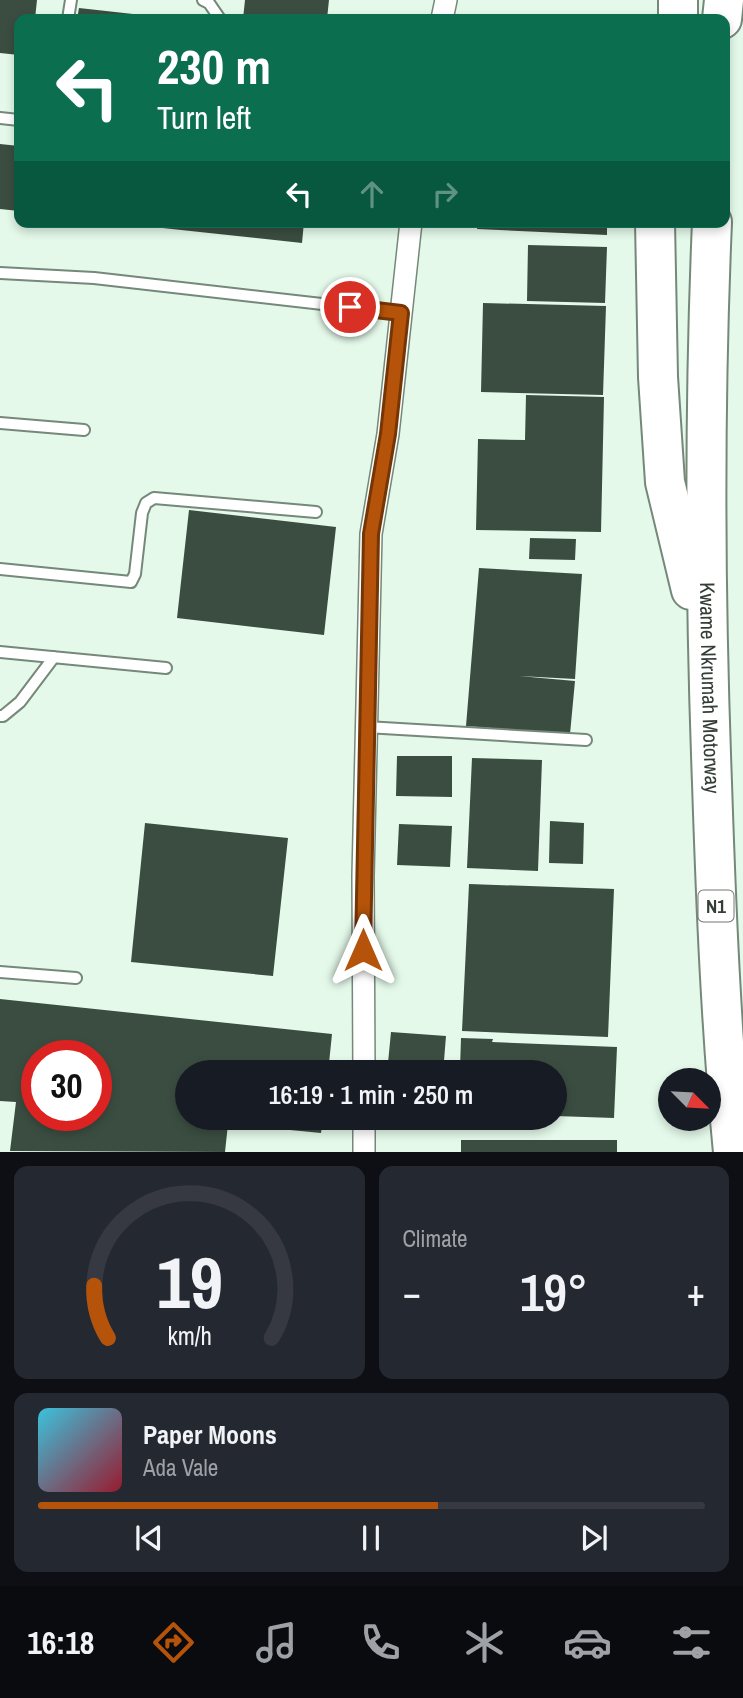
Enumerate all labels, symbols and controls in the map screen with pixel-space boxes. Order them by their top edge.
text: 230 m [157,33,271,99]
icon: left [42,42,133,133]
text: Turn left [157,96,251,139]
icon: left [280,175,318,213]
icon: ahead [353,175,391,213]
icon: right [426,175,464,213]
pin [320,277,380,337]
icon: arrive [331,288,369,326]
street label: Kwame Nkrumah Motorway [693,582,727,794]
road number: N1 [698,890,734,922]
position arrow [326,913,400,987]
speed limit sign: 30 [21,1040,112,1131]
north arrow [658,1068,721,1130]
map controls [658,1068,721,1131]
text: 16:19 · 1 min · 250 m [269,1077,473,1112]
text: Climate [403,1223,467,1254]
text: 19 [156,1234,222,1332]
text: 19° [520,1257,588,1327]
text: − [403,1267,421,1318]
text: + [687,1267,705,1318]
text: km/h [167,1319,211,1353]
text: Paper Moons [143,1417,277,1452]
text: Ada Vale [143,1452,218,1483]
icon: previous [130,1519,168,1557]
icon: pause [352,1519,390,1557]
icon: next [575,1519,613,1557]
icon: directions [149,1618,198,1667]
icon: music [252,1618,301,1667]
icon: phone [356,1618,405,1667]
icon: climate [460,1618,509,1667]
icon: car [563,1618,612,1667]
icon: filters [667,1618,716,1667]
text: 16:18 [27,1621,94,1664]

